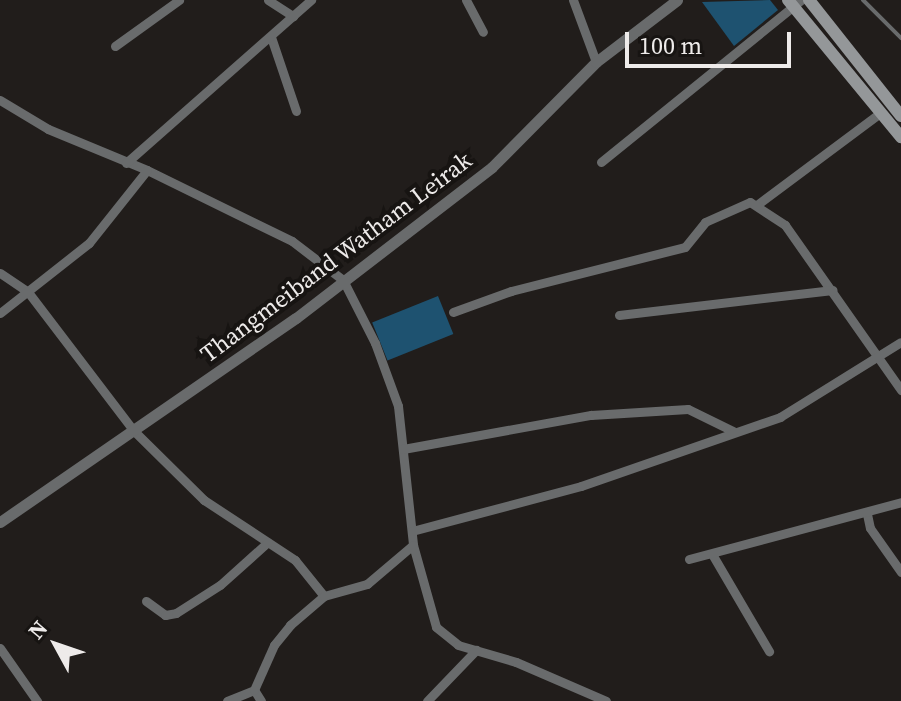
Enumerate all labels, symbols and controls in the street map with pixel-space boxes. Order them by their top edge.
scale bar [629,16,795,66]
text: 100 m [639,29,702,62]
street label: Thangmeiband Watham Leirak [194,145,478,369]
north arrow [16,605,96,685]
text: N [21,614,54,645]

